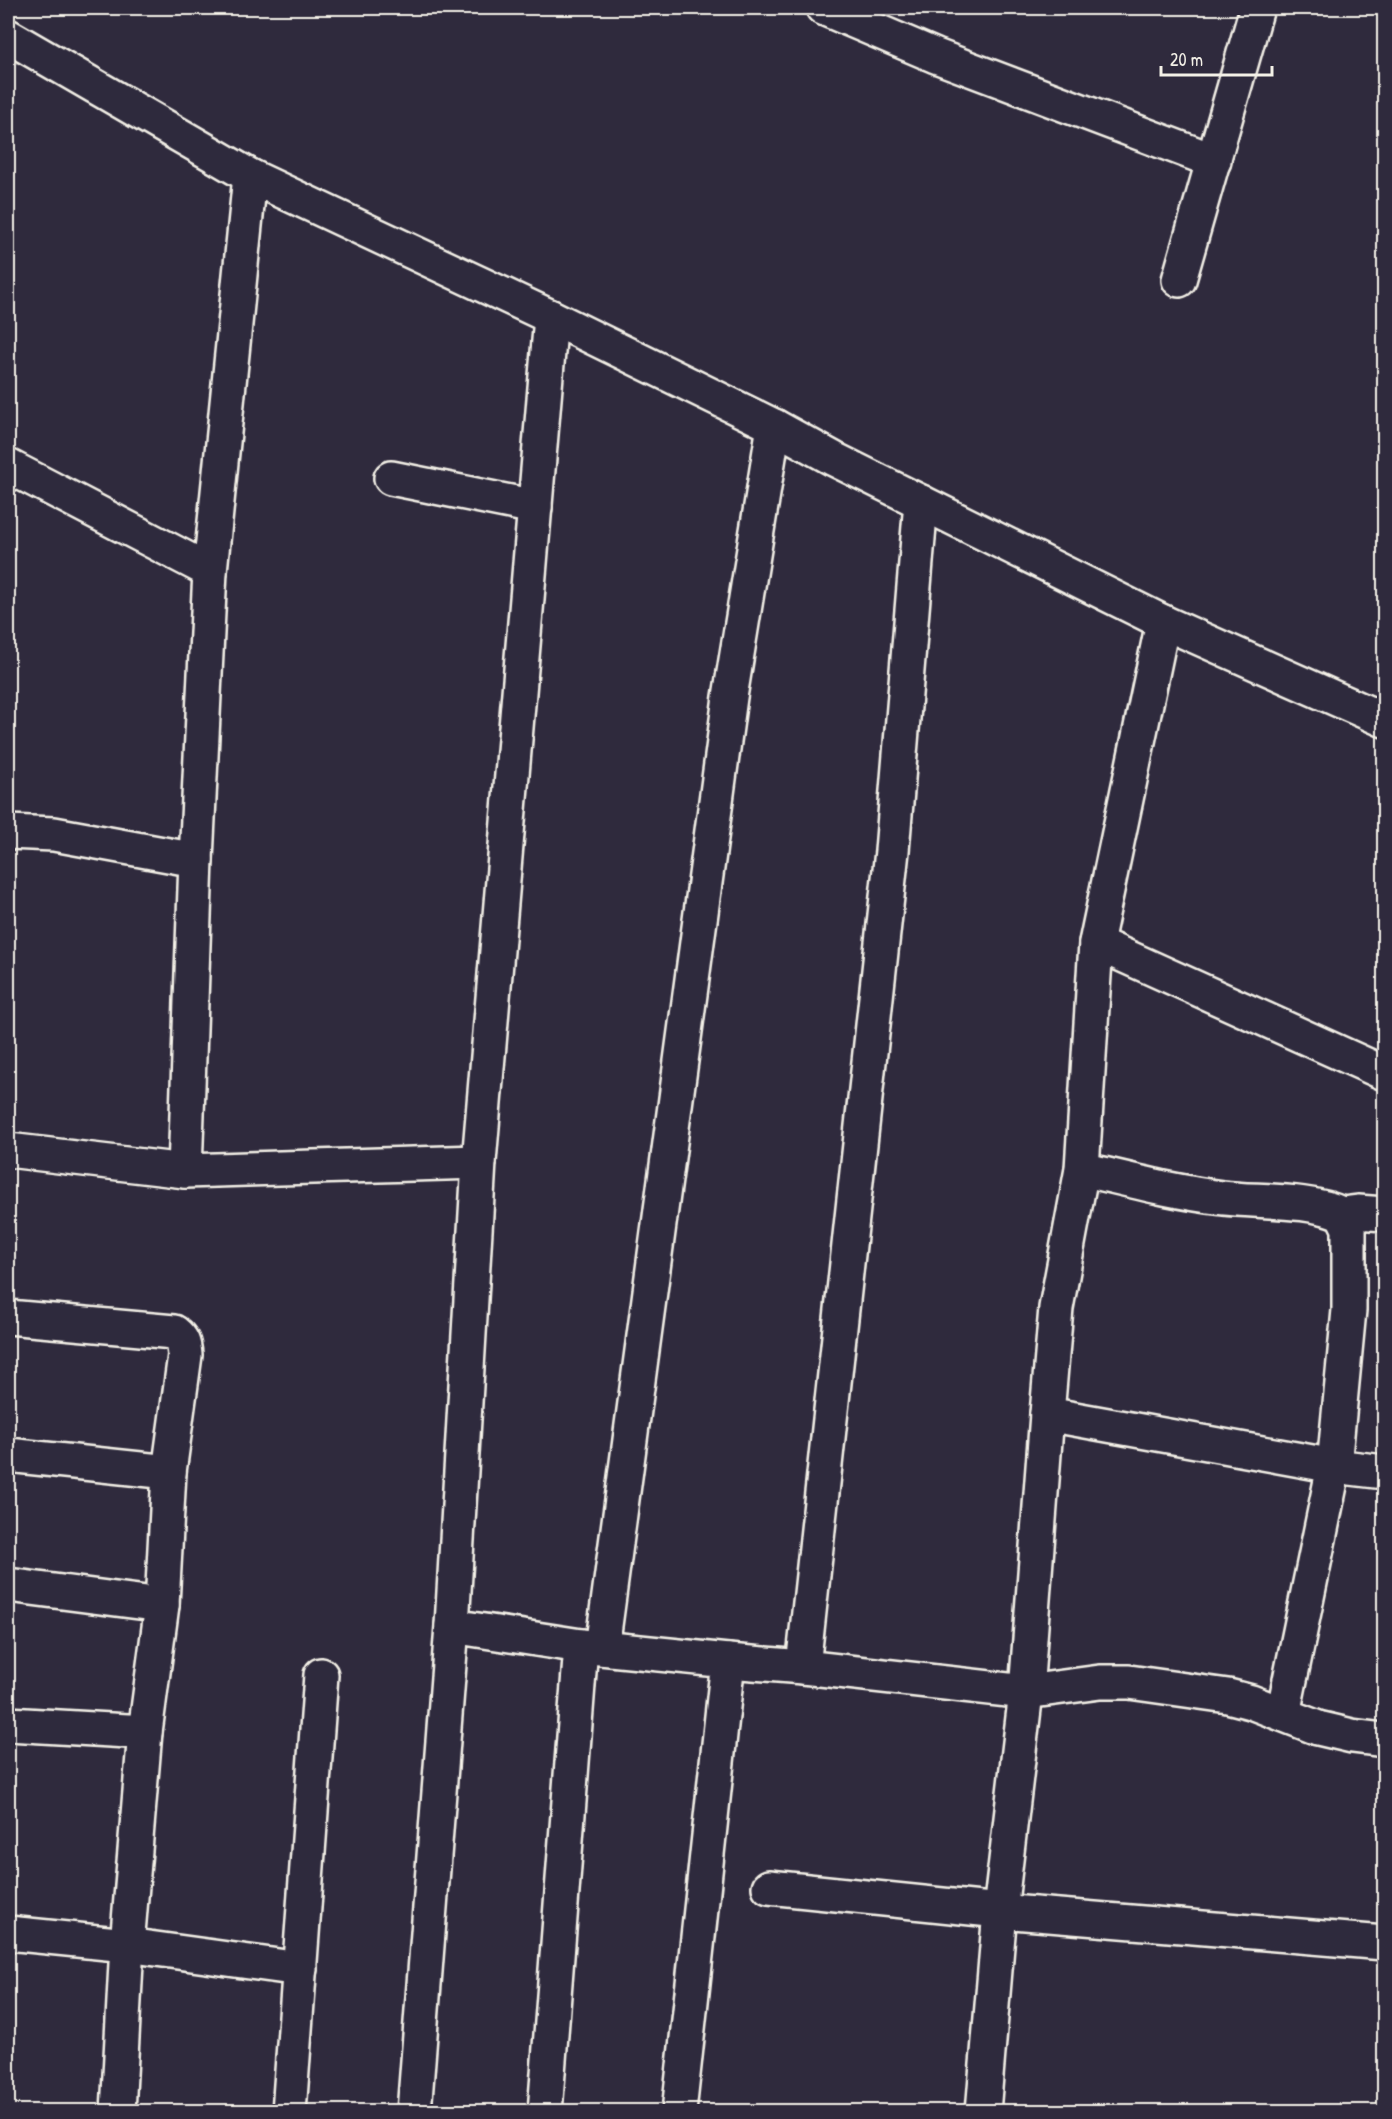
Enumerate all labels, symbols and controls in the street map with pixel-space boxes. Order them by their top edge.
scale bar [1161,39,1272,77]
text: 20 m [1170,47,1203,72]

